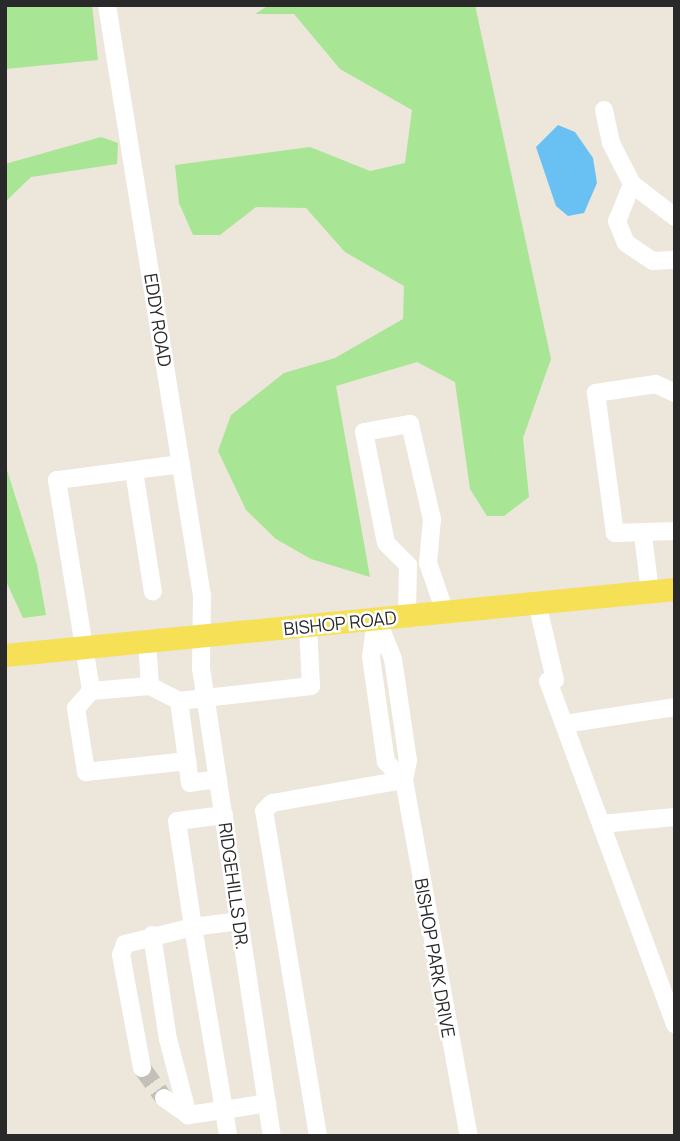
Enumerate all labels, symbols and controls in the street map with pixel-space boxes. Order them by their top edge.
street label: EDDY ROAD [140,271,176,369]
street label: BISHOP ROAD [282,606,398,640]
street label: RIDGEHILLS DR. [214,821,254,951]
street label: BISHOP PARK DRIVE [410,876,460,1040]

